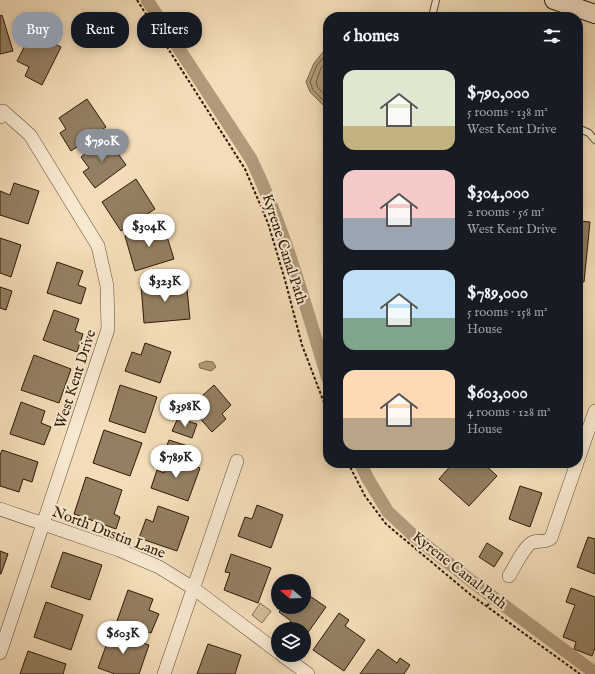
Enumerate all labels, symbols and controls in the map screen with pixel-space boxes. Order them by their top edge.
chip: Buy [12,12,63,48]
chip: Rent [71,12,129,48]
chip: Filters [137,12,202,48]
icon: filters [541,25,563,47]
text: 6 homes [343,26,399,47]
text: $790,000 [467,83,530,104]
icon: home [375,86,423,134]
text: 5 rooms · 138 m² [467,104,548,121]
text: West Kent Drive [467,121,556,138]
pin: $790K [74,129,130,163]
text: $790K [85,133,119,150]
text: $304,000 [467,183,529,204]
icon: home [375,186,423,234]
street label: Kyrene Canal Path [258,191,311,307]
text: 2 rooms · 56 m² [467,204,545,221]
pin: $304K [121,214,177,248]
text: $304K [132,218,166,235]
text: West Kent Drive [467,221,556,238]
pin: $323K [137,269,193,303]
text: $323K [149,273,181,290]
text: $789,000 [467,283,528,304]
icon: home [375,286,423,334]
text: 5 rooms · 158 m² [467,304,548,321]
text: House [467,321,502,338]
street label: West Kent Drive [50,327,100,431]
text: $603,000 [467,383,528,404]
icon: home [375,386,423,434]
pin: $398K [157,394,213,428]
text: $398K [169,398,201,415]
text: 4 rooms · 128 m² [467,404,551,421]
text: House [467,421,502,438]
pin: $789K [148,445,204,479]
text: $789K [159,449,193,466]
street label: North Dustin Lane [49,502,168,563]
street label: Kyrene Canal Path [408,527,511,613]
north arrow [271,574,311,614]
map controls [271,574,311,662]
pin: $603K [95,621,151,655]
button: layers [271,622,311,662]
text: $603K [106,625,140,642]

